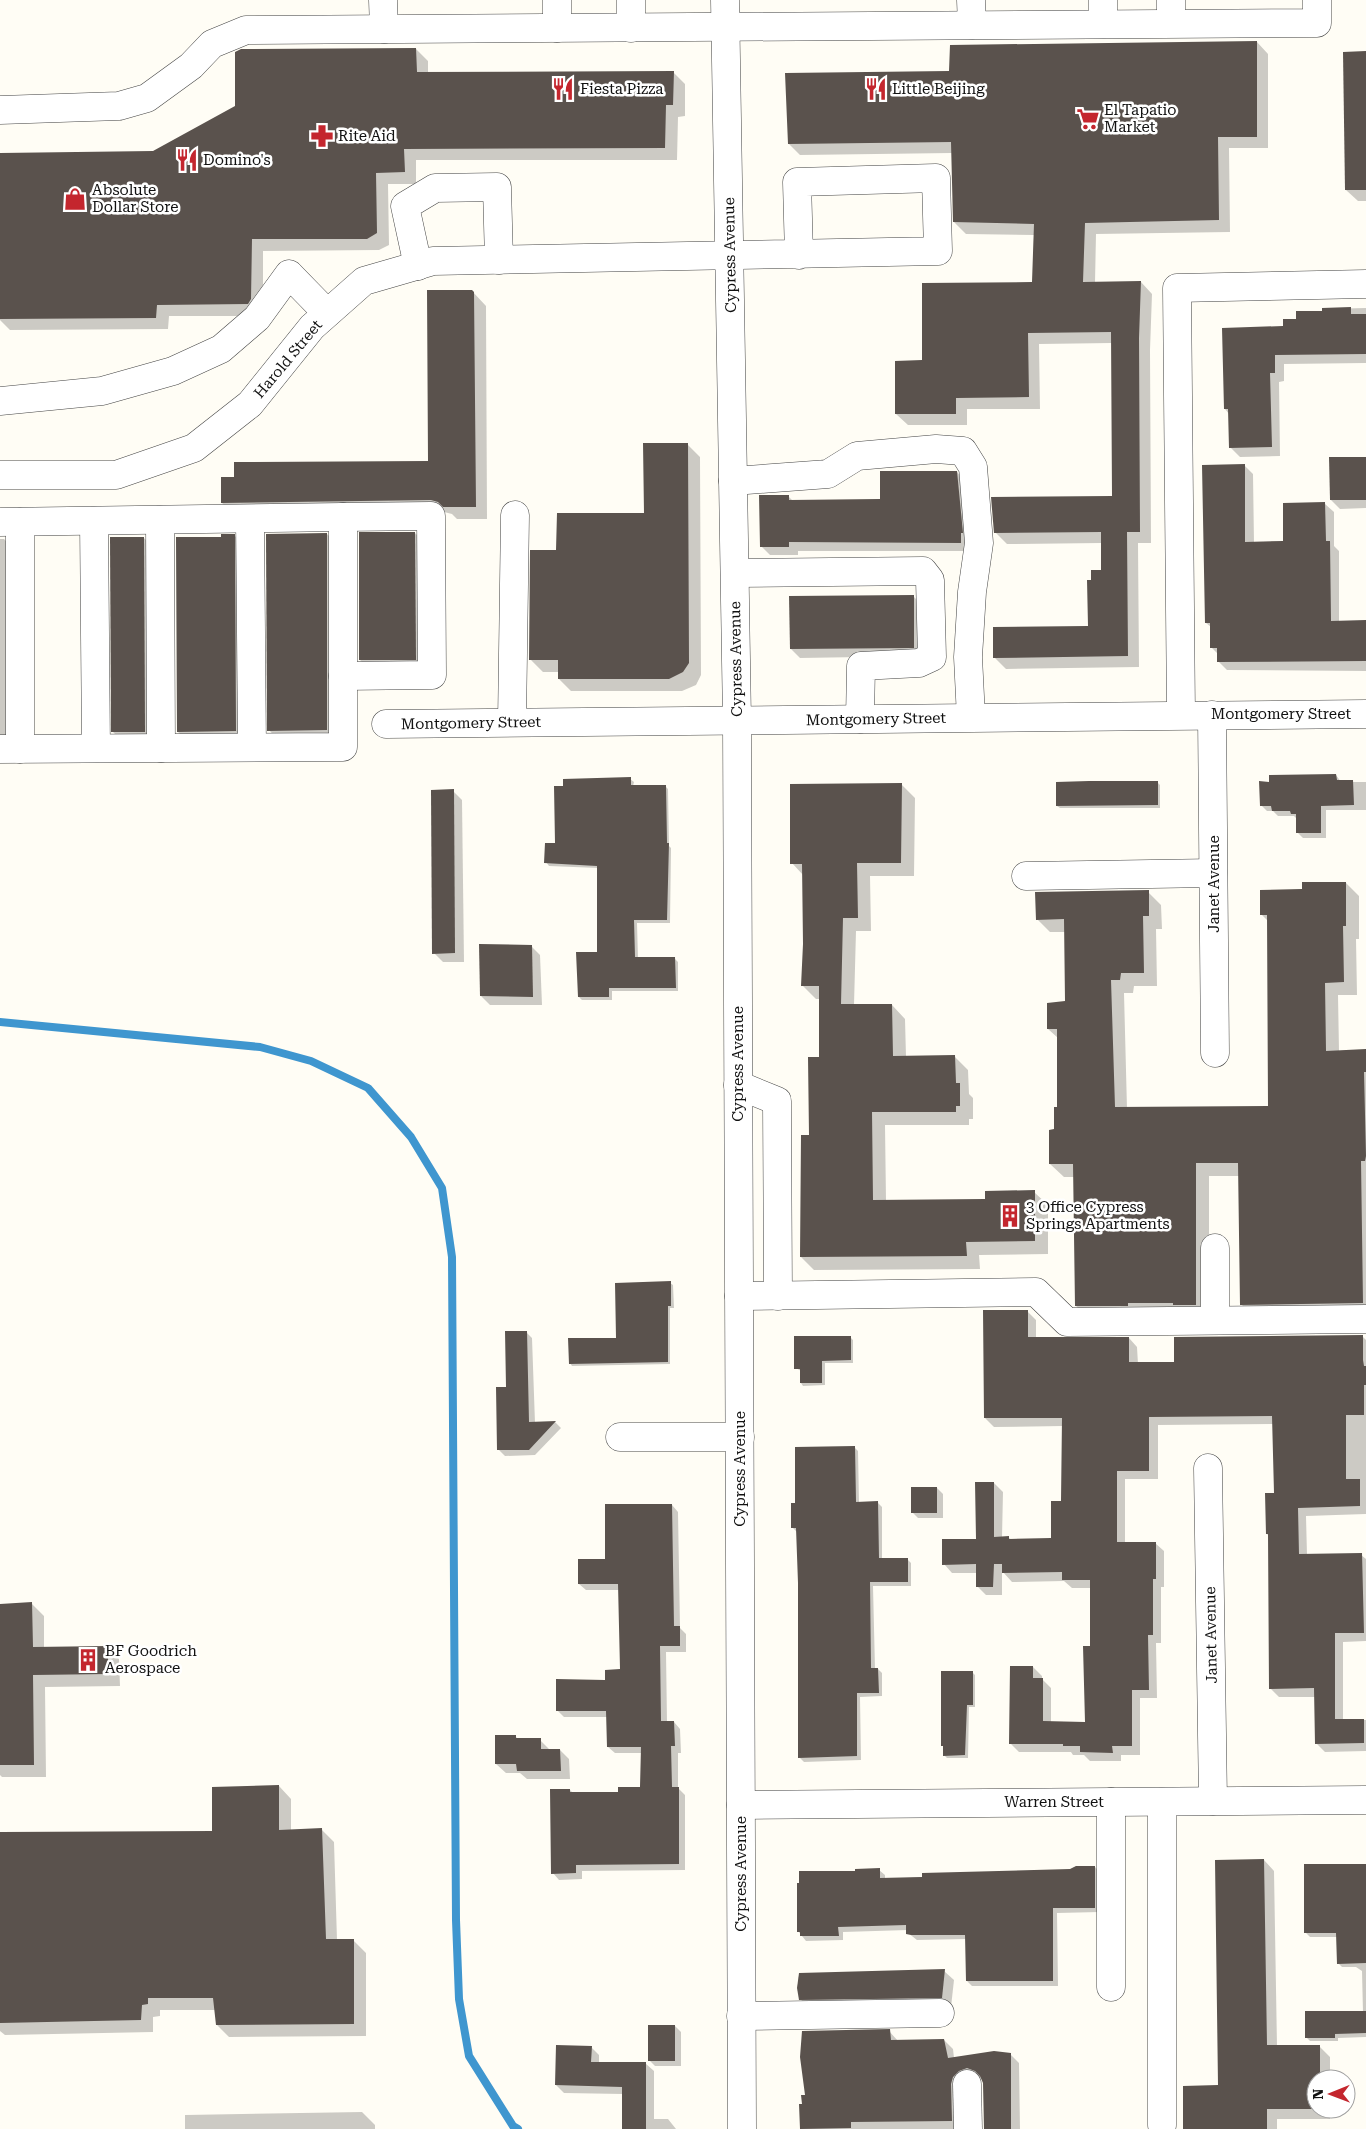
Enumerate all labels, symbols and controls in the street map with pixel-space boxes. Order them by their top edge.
restaurant icon: Fiesta Pizza [550,76,576,102]
restaurant icon: Little Beijing [863,76,889,102]
place label: Fiesta Pizza [580,80,663,98]
place label: Little Beijing [892,80,985,98]
place label: El Tapatio Market [1104,101,1176,136]
supermarket icon: El Tapatio Market [1075,106,1101,132]
pharmacy icon: Rite Aid [309,123,335,149]
place label: Rite Aid [338,127,396,145]
restaurant icon: Domino's [174,147,200,173]
place label: Domino's [203,151,271,169]
place label: Absolute Dollar Store [92,181,178,216]
shop icon: Absolute Dollar Store [62,186,88,212]
street label: Cypress Avenue [720,197,740,313]
street label: Harold Street [250,316,326,402]
street label: Cypress Avenue [726,601,746,717]
street label: Montgomery Street [1211,705,1351,723]
street label: Montgomery Street [806,709,947,729]
street label: Montgomery Street [401,713,542,733]
street label: Janet Avenue [1205,835,1223,933]
street label: Cypress Avenue [729,1006,747,1122]
place label: 3 Office Cypress Springs Apartments [1026,1198,1170,1233]
building icon: 3 Office Cypress Springs Apartments [997,1203,1023,1229]
street label: Cypress Avenue [731,1411,749,1527]
street label: Janet Avenue [1201,1586,1221,1684]
place label: BF Goodrich Aerospace [105,1642,197,1677]
building icon: BF Goodrich Aerospace [75,1647,101,1673]
street label: Warren Street [1004,1793,1104,1811]
street label: Cypress Avenue [732,1816,750,1932]
north arrow [1306,2069,1356,2119]
text: N [1310,2088,1326,2100]

